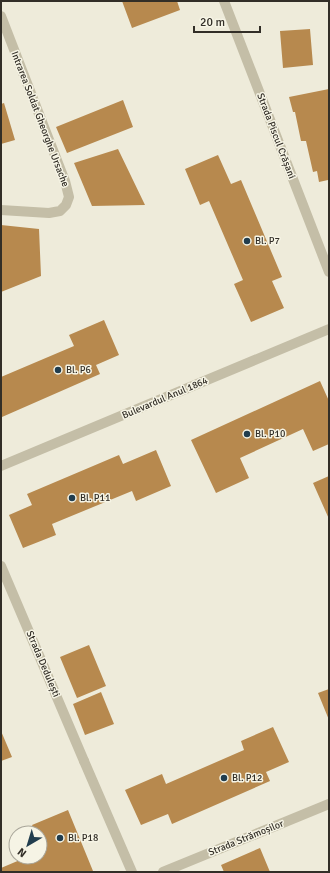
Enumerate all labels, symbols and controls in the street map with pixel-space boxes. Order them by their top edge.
scale bar [194,8,260,34]
text: 20 m [200,15,225,30]
street label: Intrarea Soldat Gheorghe Ursache [9,49,71,189]
street label: Strada Piscul Crășani [254,92,298,180]
place label: Bl. P7 [255,235,280,247]
marker: Bl. P7 [242,236,252,246]
place label: Bl. P6 [66,364,91,376]
marker: Bl. P6 [53,365,63,375]
street label: Bulevardul Anul 1864 [120,374,210,422]
place label: Bl. P10 [255,428,285,440]
marker: Bl. P10 [242,429,252,439]
place label: Bl. P11 [80,492,110,504]
marker: Bl. P11 [67,493,77,503]
street label: Strada Dedulești [24,629,62,699]
place label: Bl. P12 [232,772,262,784]
marker: Bl. P12 [219,773,229,783]
street label: Strada Strămoșilor [207,817,286,859]
north arrow [8,825,48,865]
place label: Bl. P18 [68,832,98,844]
marker: Bl. P18 [55,833,65,843]
text: N [15,845,29,860]

